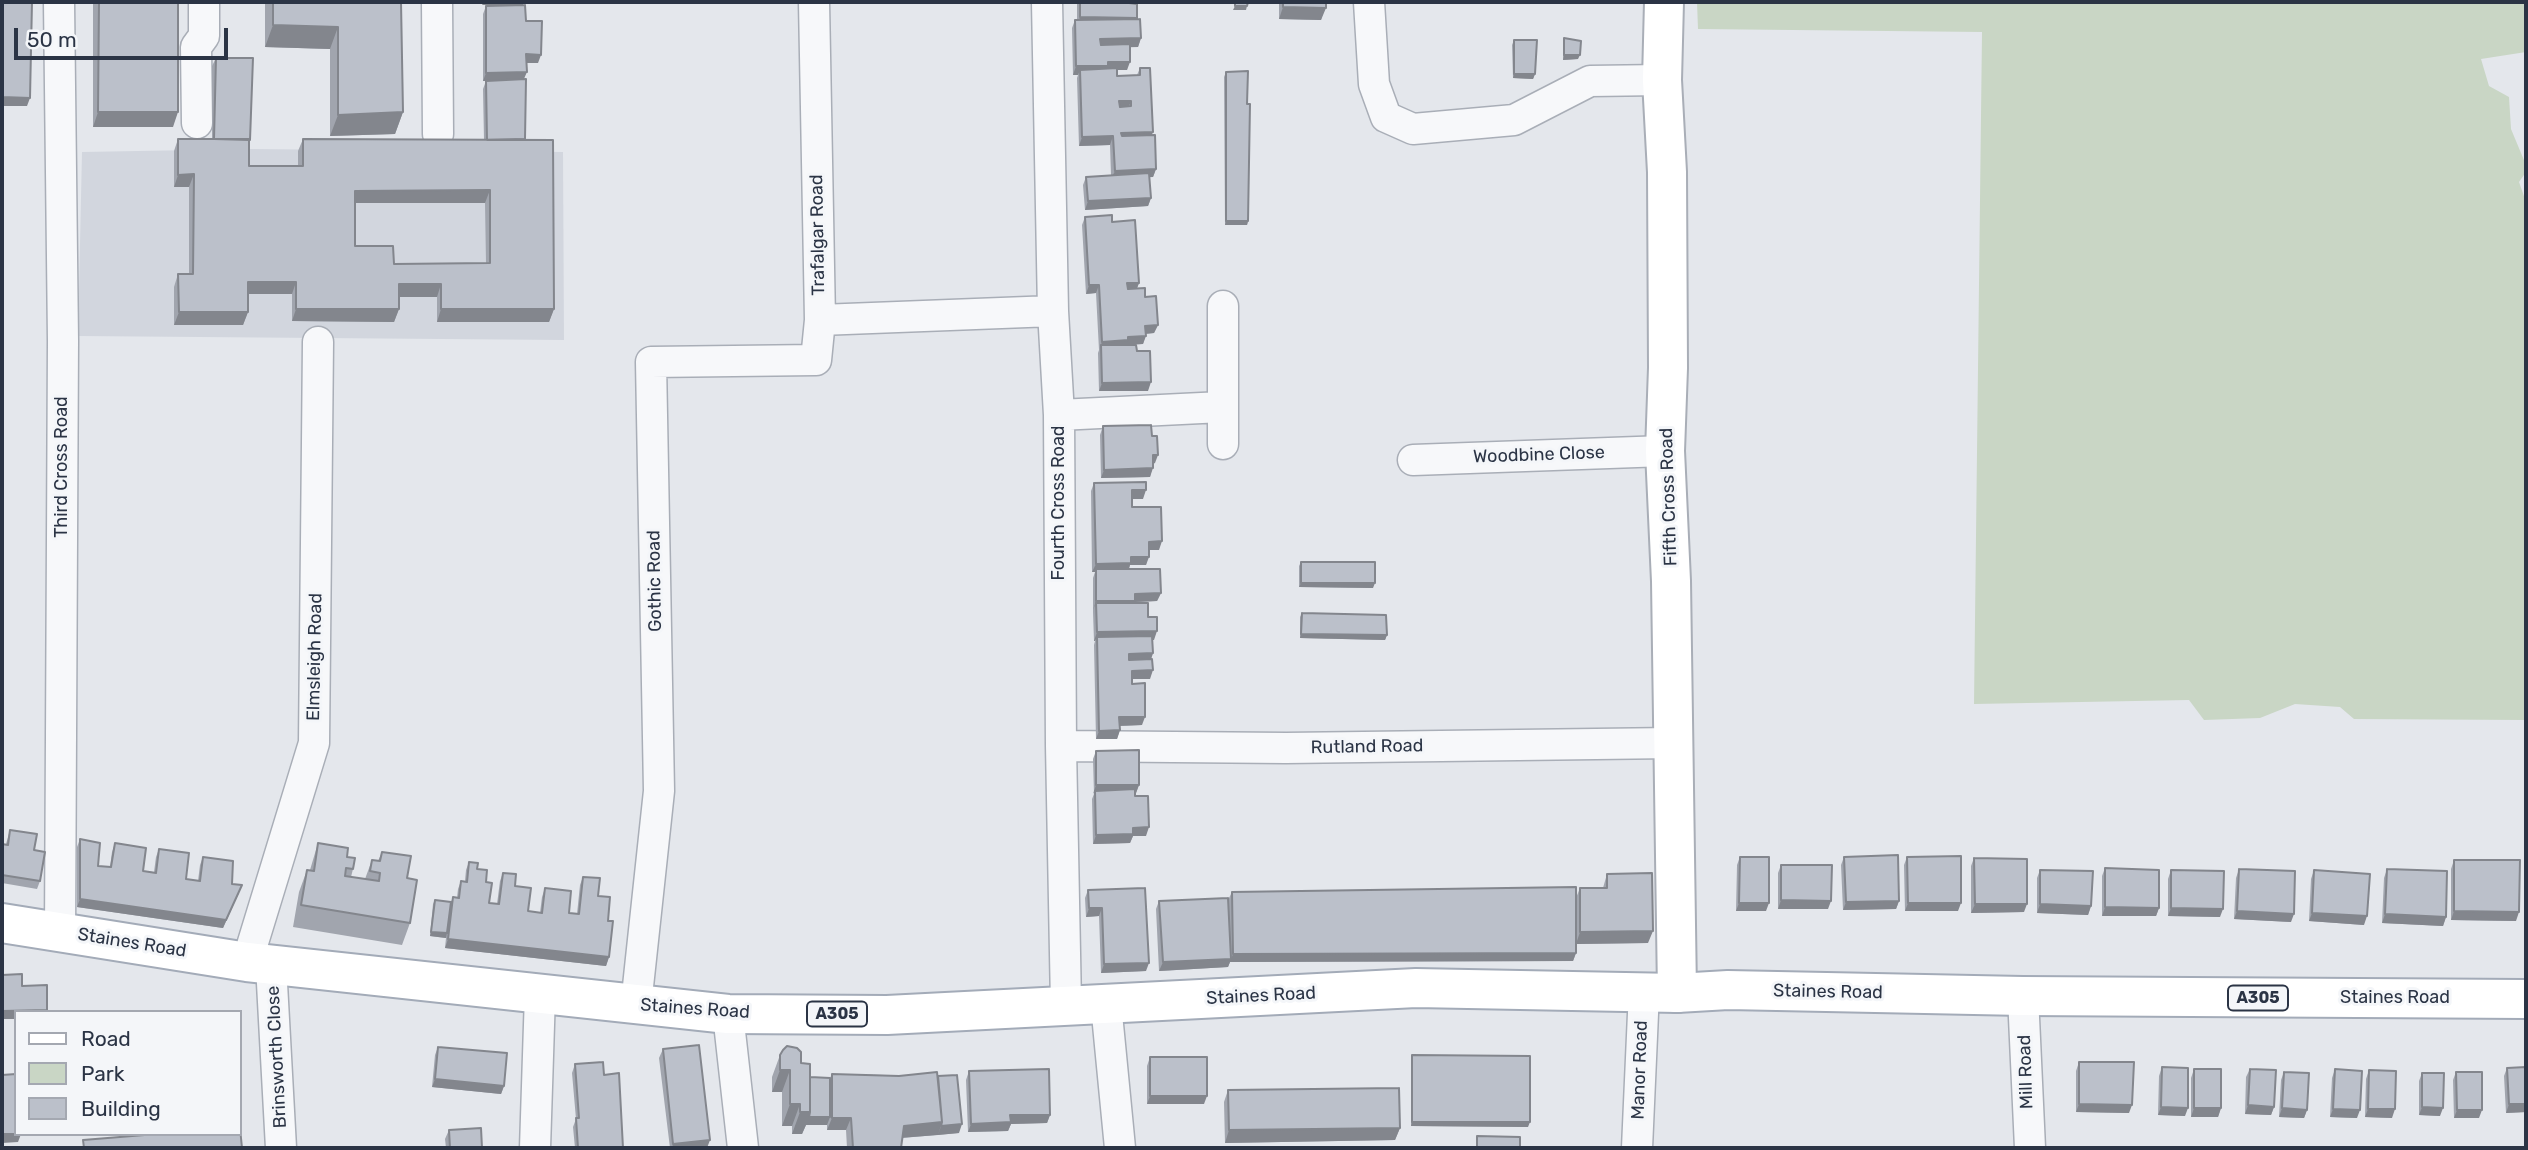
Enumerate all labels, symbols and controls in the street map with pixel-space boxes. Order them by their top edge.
scale bar [18,14,231,58]
text: 50 m [27,27,77,52]
street label: Trafalgar Road [806,174,830,296]
street label: Third Cross Road [51,396,73,538]
street label: Fourth Cross Road [1048,425,1070,581]
street label: Fifth Cross Road [1656,427,1682,567]
street label: Woodbine Close [1473,442,1605,468]
street label: Gothic Road [643,530,667,632]
street label: Elmsleigh Road [303,593,327,721]
street label: Rutland Road [1310,735,1424,759]
street label: Staines Road [76,924,188,962]
street label: Staines Road [1773,980,1883,1004]
street label: Staines Road [1206,982,1316,1010]
street label: Brinsworth Close [262,985,292,1129]
road number: A305 [2228,986,2288,1010]
street label: Staines Road [2340,987,2450,1009]
street label: Staines Road [640,994,750,1024]
road number: A305 [807,1002,867,1026]
legend [14,1010,242,1136]
street label: Manor Road [1627,1020,1653,1120]
text: Road [81,1026,131,1051]
street label: Mill Road [2014,1034,2038,1110]
text: Park [81,1061,125,1086]
text: Building [81,1096,161,1121]

